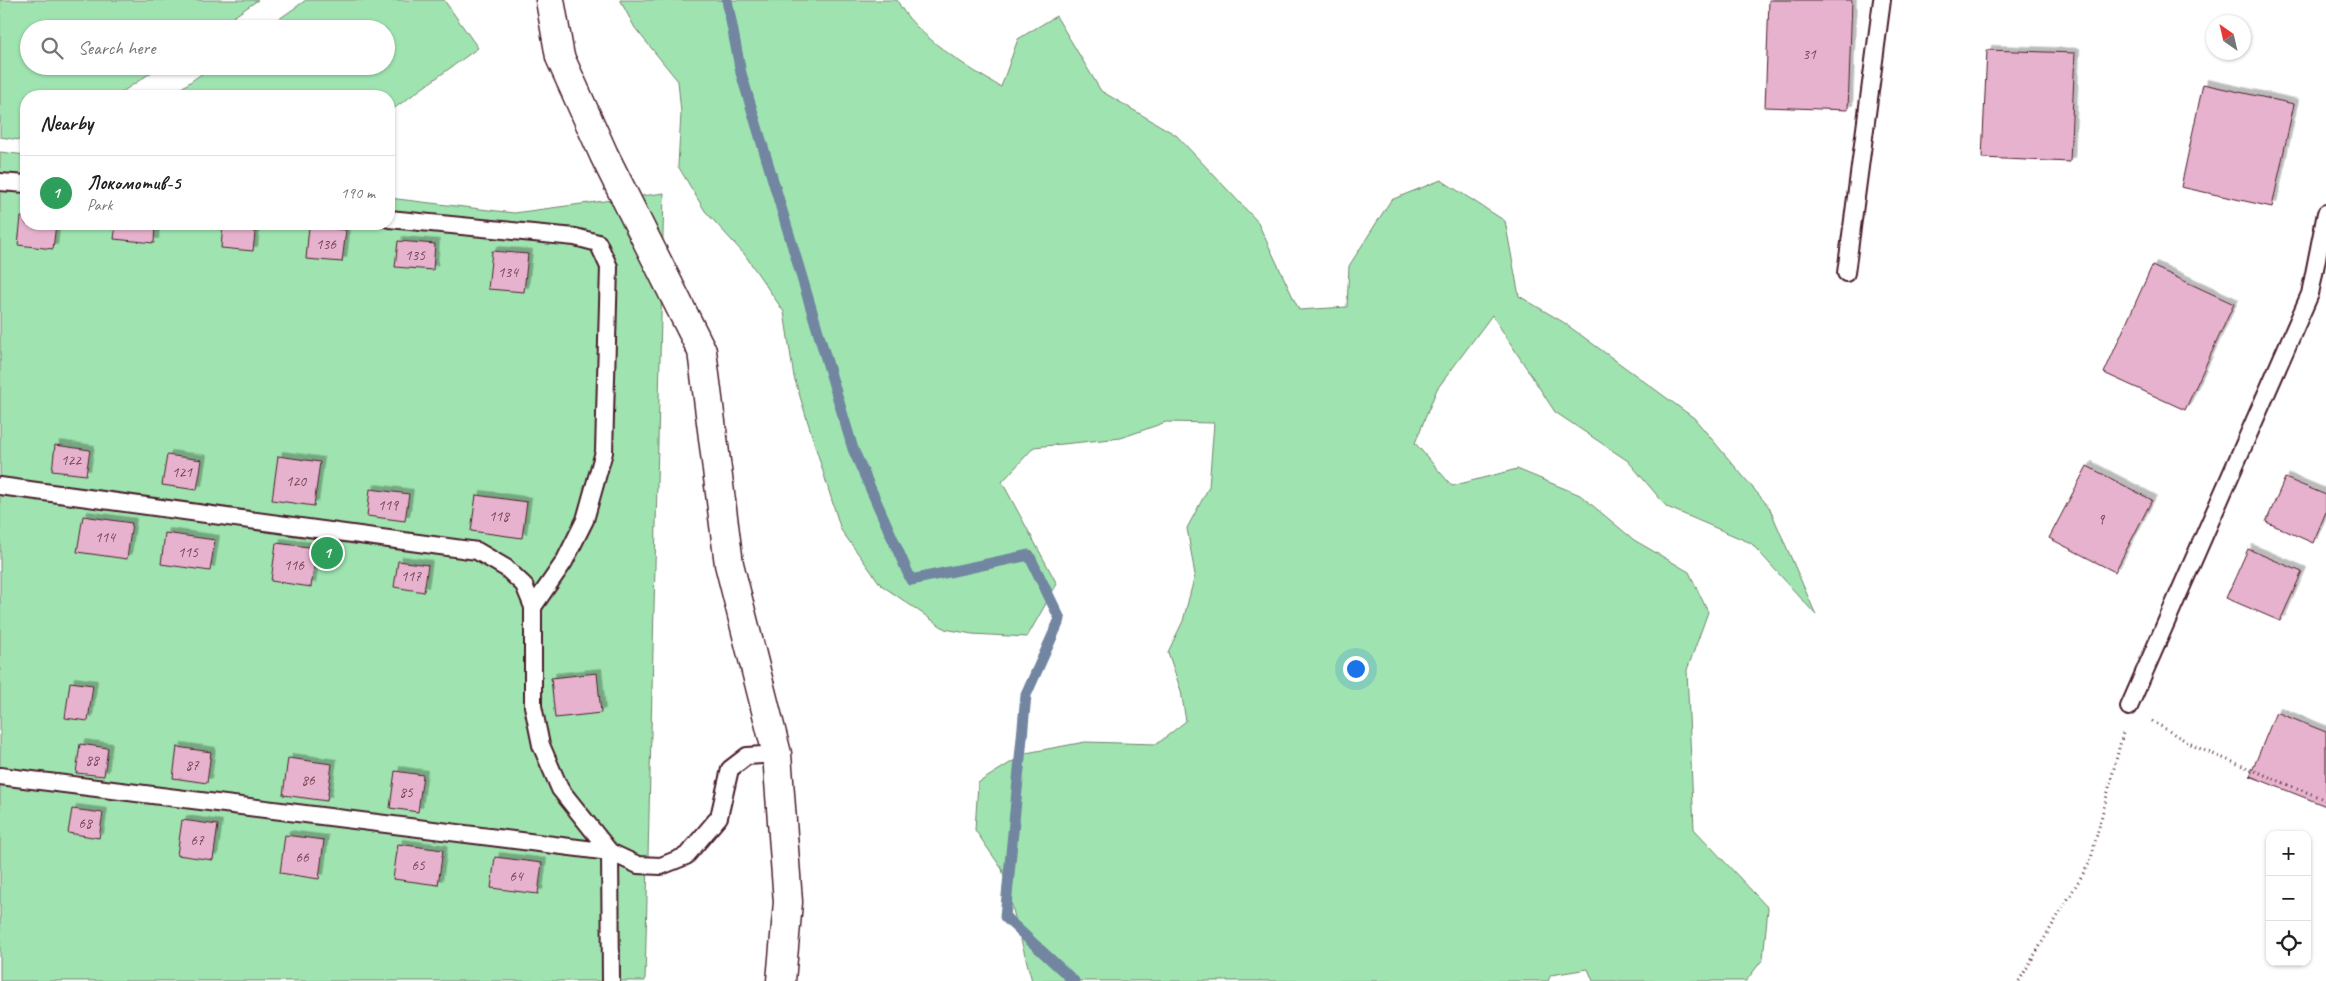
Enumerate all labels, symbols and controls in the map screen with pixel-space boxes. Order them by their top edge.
north arrow [2206,15,2251,60]
search box [20,20,395,75]
icon: search [38,34,66,62]
text: Search here [78,36,155,60]
house number: 31 [1802,45,1817,64]
text: Nearby [40,110,93,136]
text: Локомотив-5 [87,171,181,195]
text: 1 [52,183,60,203]
text: 190 m [341,183,375,203]
text: Park [87,195,112,215]
house number: 136 [316,235,337,254]
house number: 135 [405,246,426,265]
house number: 134 [498,263,519,282]
house number: 122 [61,451,82,470]
house number: 121 [172,463,193,482]
house number: 120 [286,472,307,491]
house number: 119 [378,496,399,515]
house number: 118 [489,507,510,526]
house number: 9 [2098,510,2106,529]
house number: 114 [95,528,116,547]
pin: 1 [311,534,343,572]
house number: 115 [178,543,199,562]
house number: 116 [284,556,305,575]
house number: 117 [401,567,422,586]
your location [1343,656,1369,682]
house number: 88 [85,751,100,770]
house number: 87 [185,756,200,775]
house number: 86 [301,771,316,790]
house number: 85 [399,783,414,802]
house number: 68 [78,814,93,833]
house number: 67 [190,831,205,850]
map controls [2266,831,2311,966]
button: + [2266,831,2311,876]
house number: 66 [295,848,310,867]
house number: 65 [411,856,426,875]
house number: 64 [509,867,524,886]
button: − [2266,876,2311,921]
button: locate [2266,921,2311,966]

